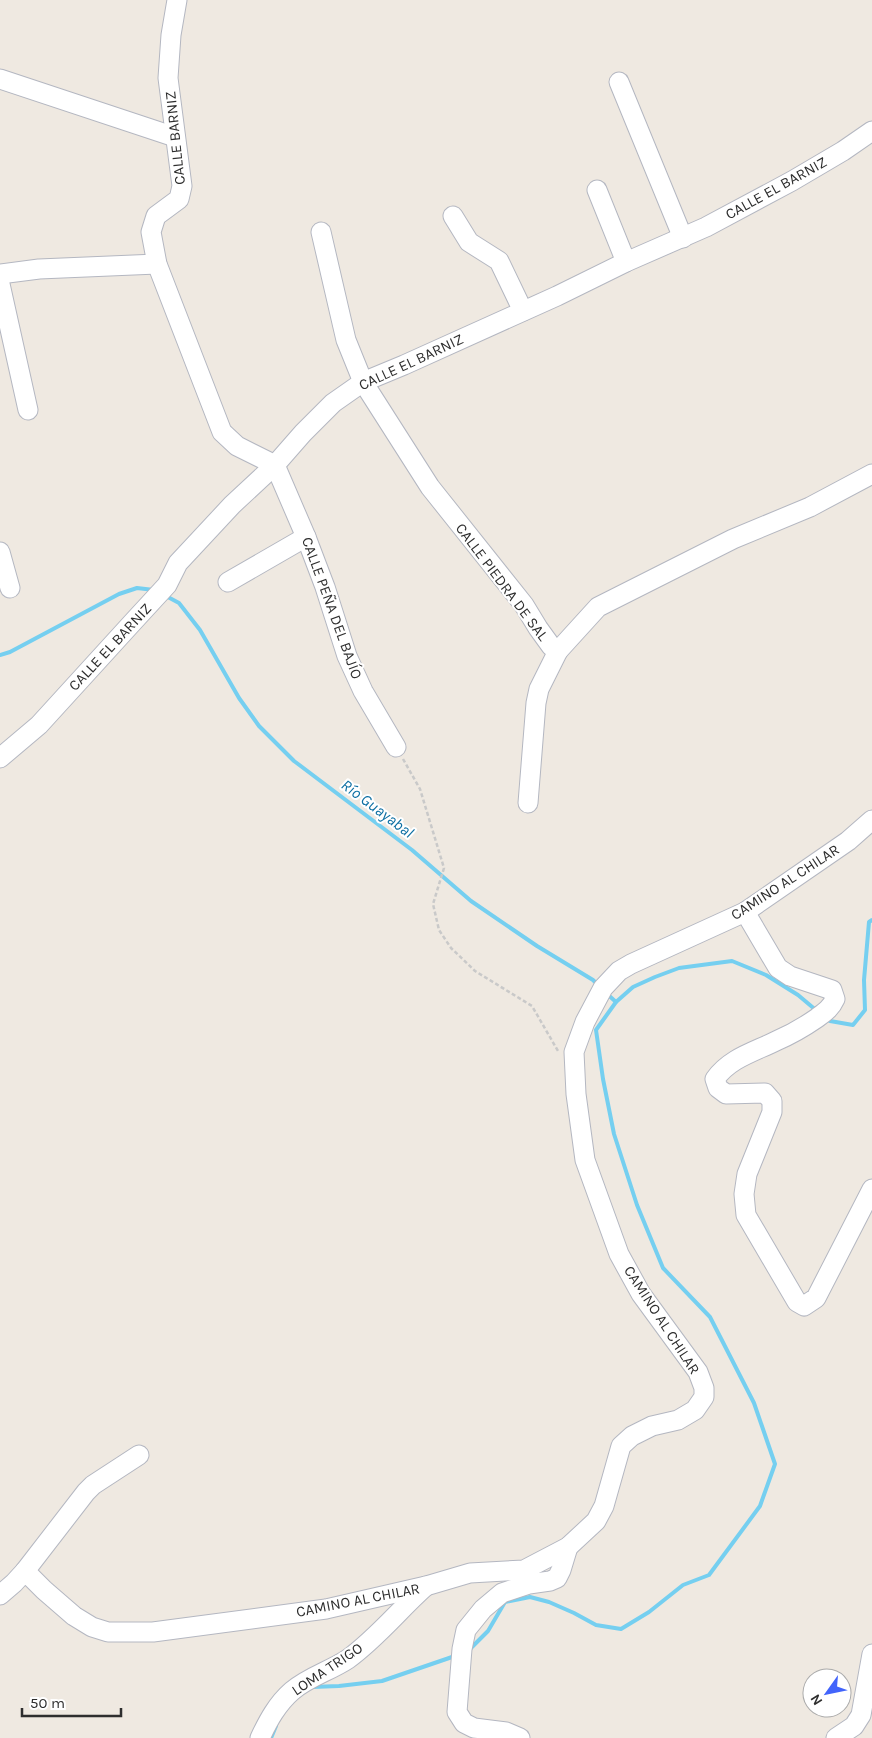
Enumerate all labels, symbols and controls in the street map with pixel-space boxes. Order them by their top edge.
street label: CALLE BARNIZ [161,90,189,186]
street label: CALLE EL BARNIZ [722,153,830,223]
street label: CALLE EL BARNIZ [356,330,466,394]
street label: CALLE PIEDRA DE SAL [452,520,552,644]
street label: CALLE PEÑA DEL BAJÍO [298,535,366,681]
street label: CALLE EL BARNIZ [65,599,155,695]
water label: Río Guayabal [338,775,418,842]
street label: CAMINO AL CHILAR [727,840,843,924]
street label: CAMINO AL CHILAR [620,1262,704,1378]
street label: CAMINO AL CHILAR [295,1579,421,1621]
street label: LOMA TRIGO [288,1639,366,1699]
north arrow [802,1668,852,1718]
scale bar [22,1686,121,1718]
text: N [807,1691,826,1709]
text: 50 m [30,1694,65,1712]

